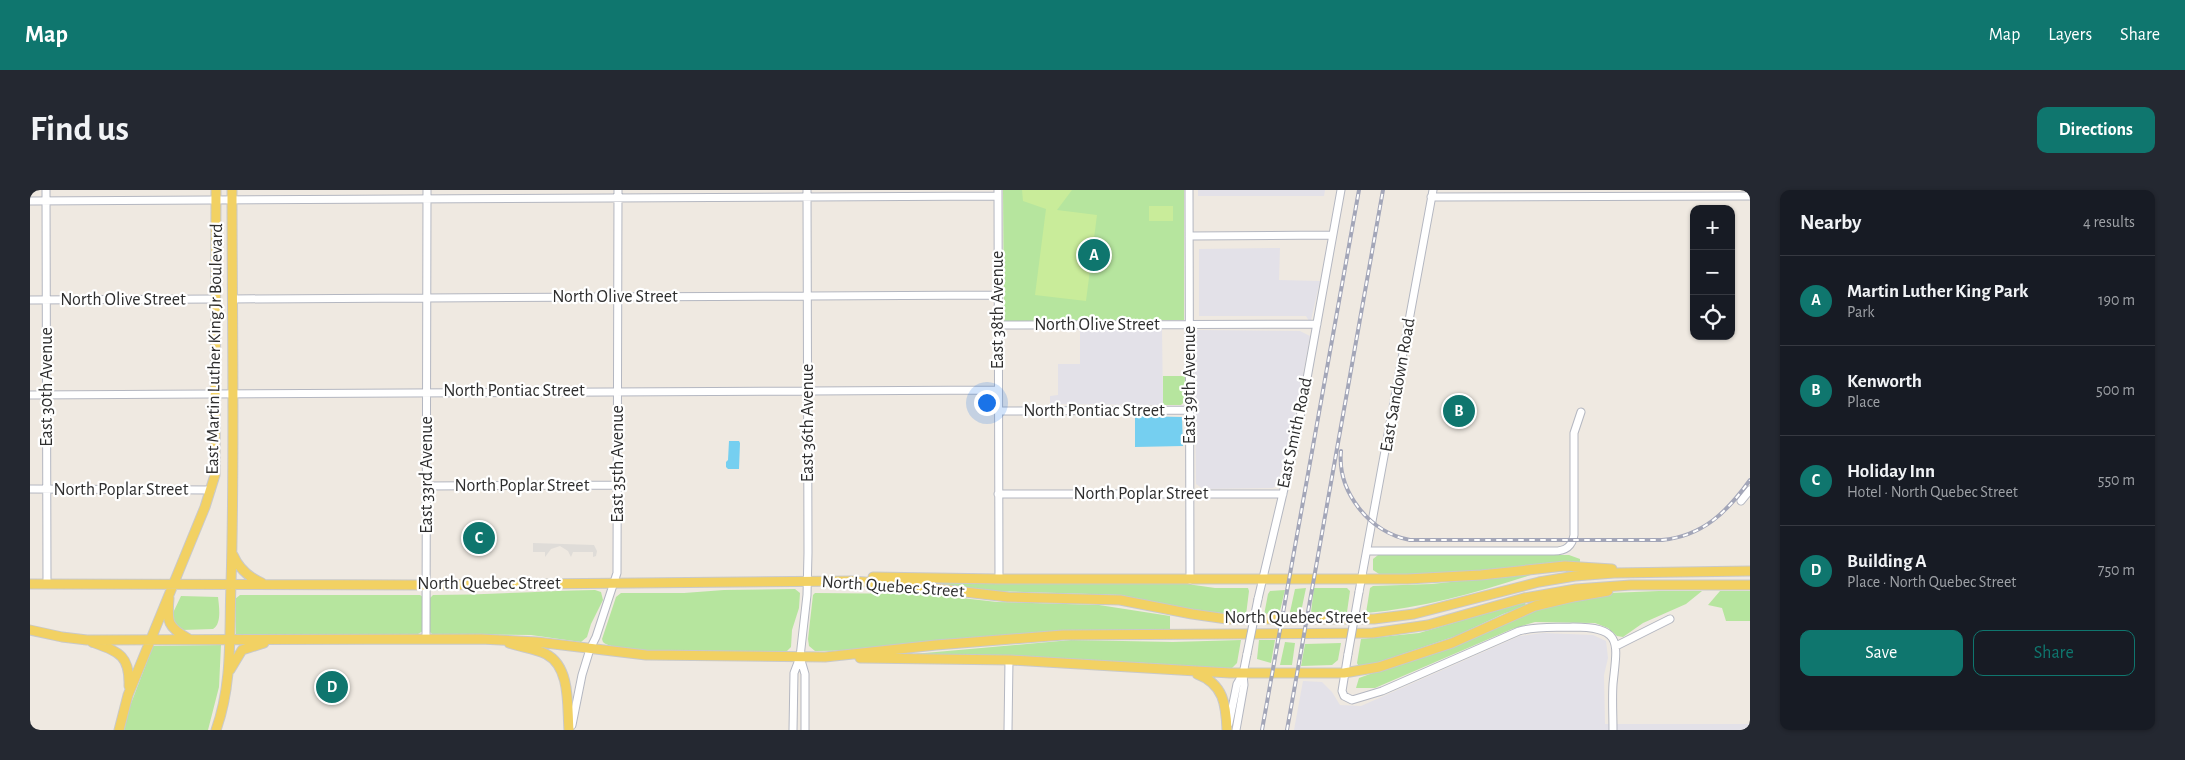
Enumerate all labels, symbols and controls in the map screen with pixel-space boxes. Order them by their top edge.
text: Map [25,23,68,47]
text: Map [1989,26,2020,44]
text: Layers [2048,26,2092,44]
text: Share [2120,26,2160,44]
button: Directions [2037,107,2155,153]
text: Find us [30,112,129,147]
map controls [1690,205,1735,340]
button: + [1690,205,1735,250]
text: Nearby [1800,212,1861,233]
text: 4 results [2083,214,2135,230]
street label: East Martin Luther King Jr Boulevard [204,223,226,475]
pin: A [1078,236,1110,274]
button: − [1690,250,1735,295]
street label: East 38th Avenue [989,251,1007,369]
text: Martin Luther King Park [1847,282,2029,301]
street label: North Olive Street [552,288,678,306]
street label: North Olive Street [60,291,186,309]
text: A [1811,292,1821,308]
text: 190 m [2098,292,2135,308]
button: locate [1690,295,1735,340]
text: Park [1847,304,1875,320]
street label: North Olive Street [1034,316,1160,334]
street label: East Sandown Road [1377,317,1419,453]
street label: East 39th Avenue [1181,326,1199,444]
street label: East 30th Avenue [38,327,56,447]
street label: East 36th Avenue [799,364,817,482]
text: Kenworth [1847,372,1922,391]
street label: East Smith Road [1274,376,1316,490]
street label: North Pontiac Street [443,382,585,400]
text: B [1811,382,1821,398]
text: 500 m [2096,382,2135,398]
your location [974,390,1000,416]
pin: B [1443,392,1475,430]
text: Place [1847,394,1880,410]
street label: North Pontiac Street [1023,402,1165,420]
street label: East 35th Avenue [609,405,627,523]
street label: East 33rd Avenue [418,416,436,534]
text: Holiday Inn [1847,462,1935,481]
text: C [1812,472,1820,488]
text: 550 m [2098,472,2135,488]
street label: North Poplar Street [455,477,590,495]
street label: North Poplar Street [54,481,189,499]
text: Hotel · North Quebec Street [1847,484,2018,500]
street label: North Poplar Street [1074,485,1209,503]
pin: C [463,519,495,557]
text: Building A [1847,552,1927,571]
text: D [1811,562,1821,578]
text: 750 m [2098,562,2135,578]
street label: North Quebec Street [821,573,965,601]
text: Place · North Quebec Street [1847,574,2016,590]
street label: North Quebec Street [417,575,561,593]
street label: North Quebec Street [1224,609,1368,627]
button: Save [1800,630,1963,676]
button: Share [1973,630,2135,676]
pin: D [316,668,348,706]

